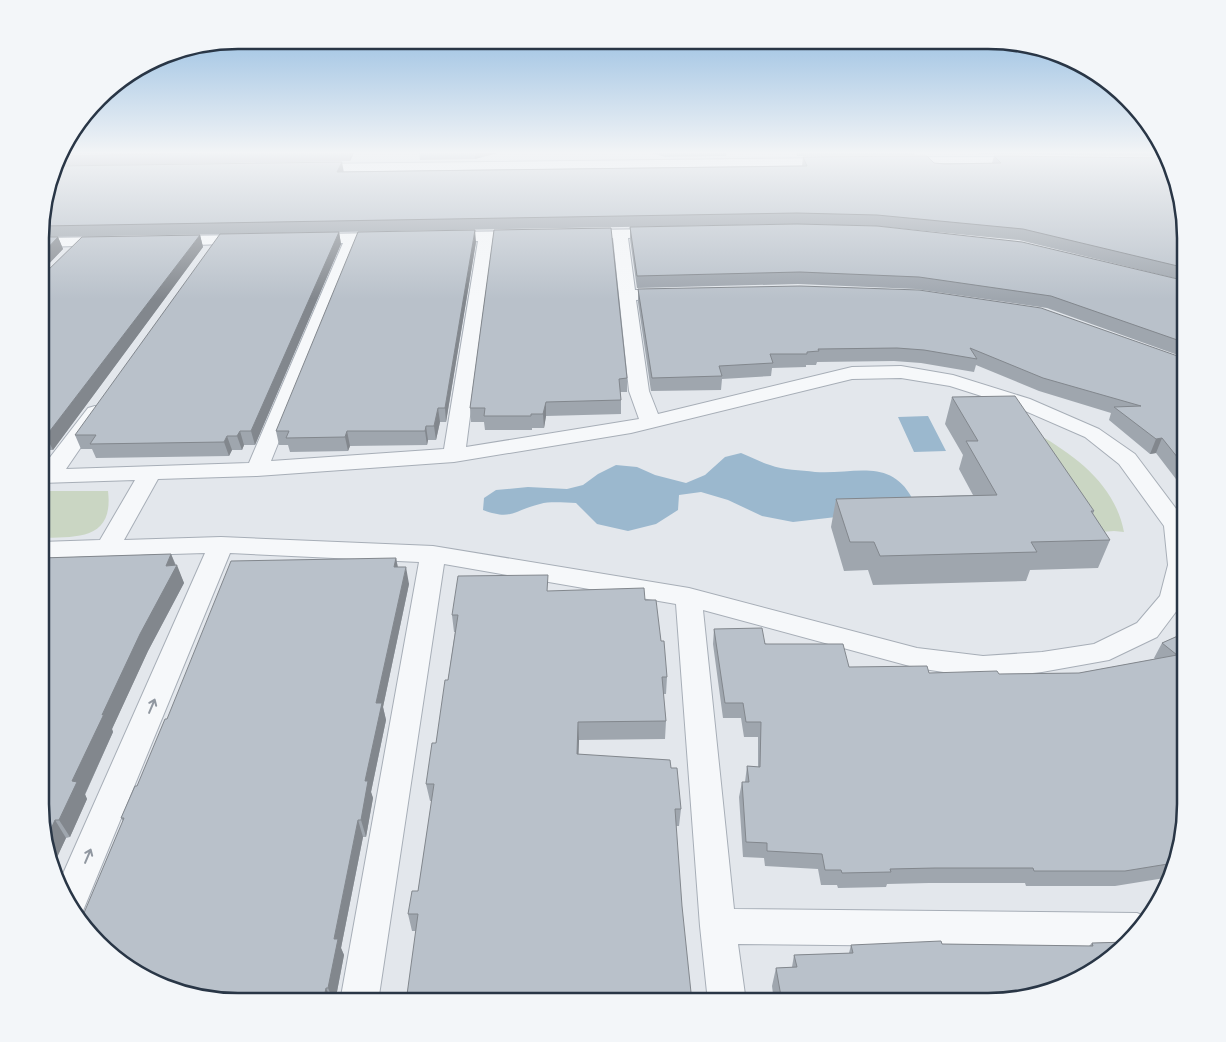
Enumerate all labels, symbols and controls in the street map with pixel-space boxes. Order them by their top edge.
one-way arrow [147,699,157,714]
one-way arrow [83,849,93,864]

